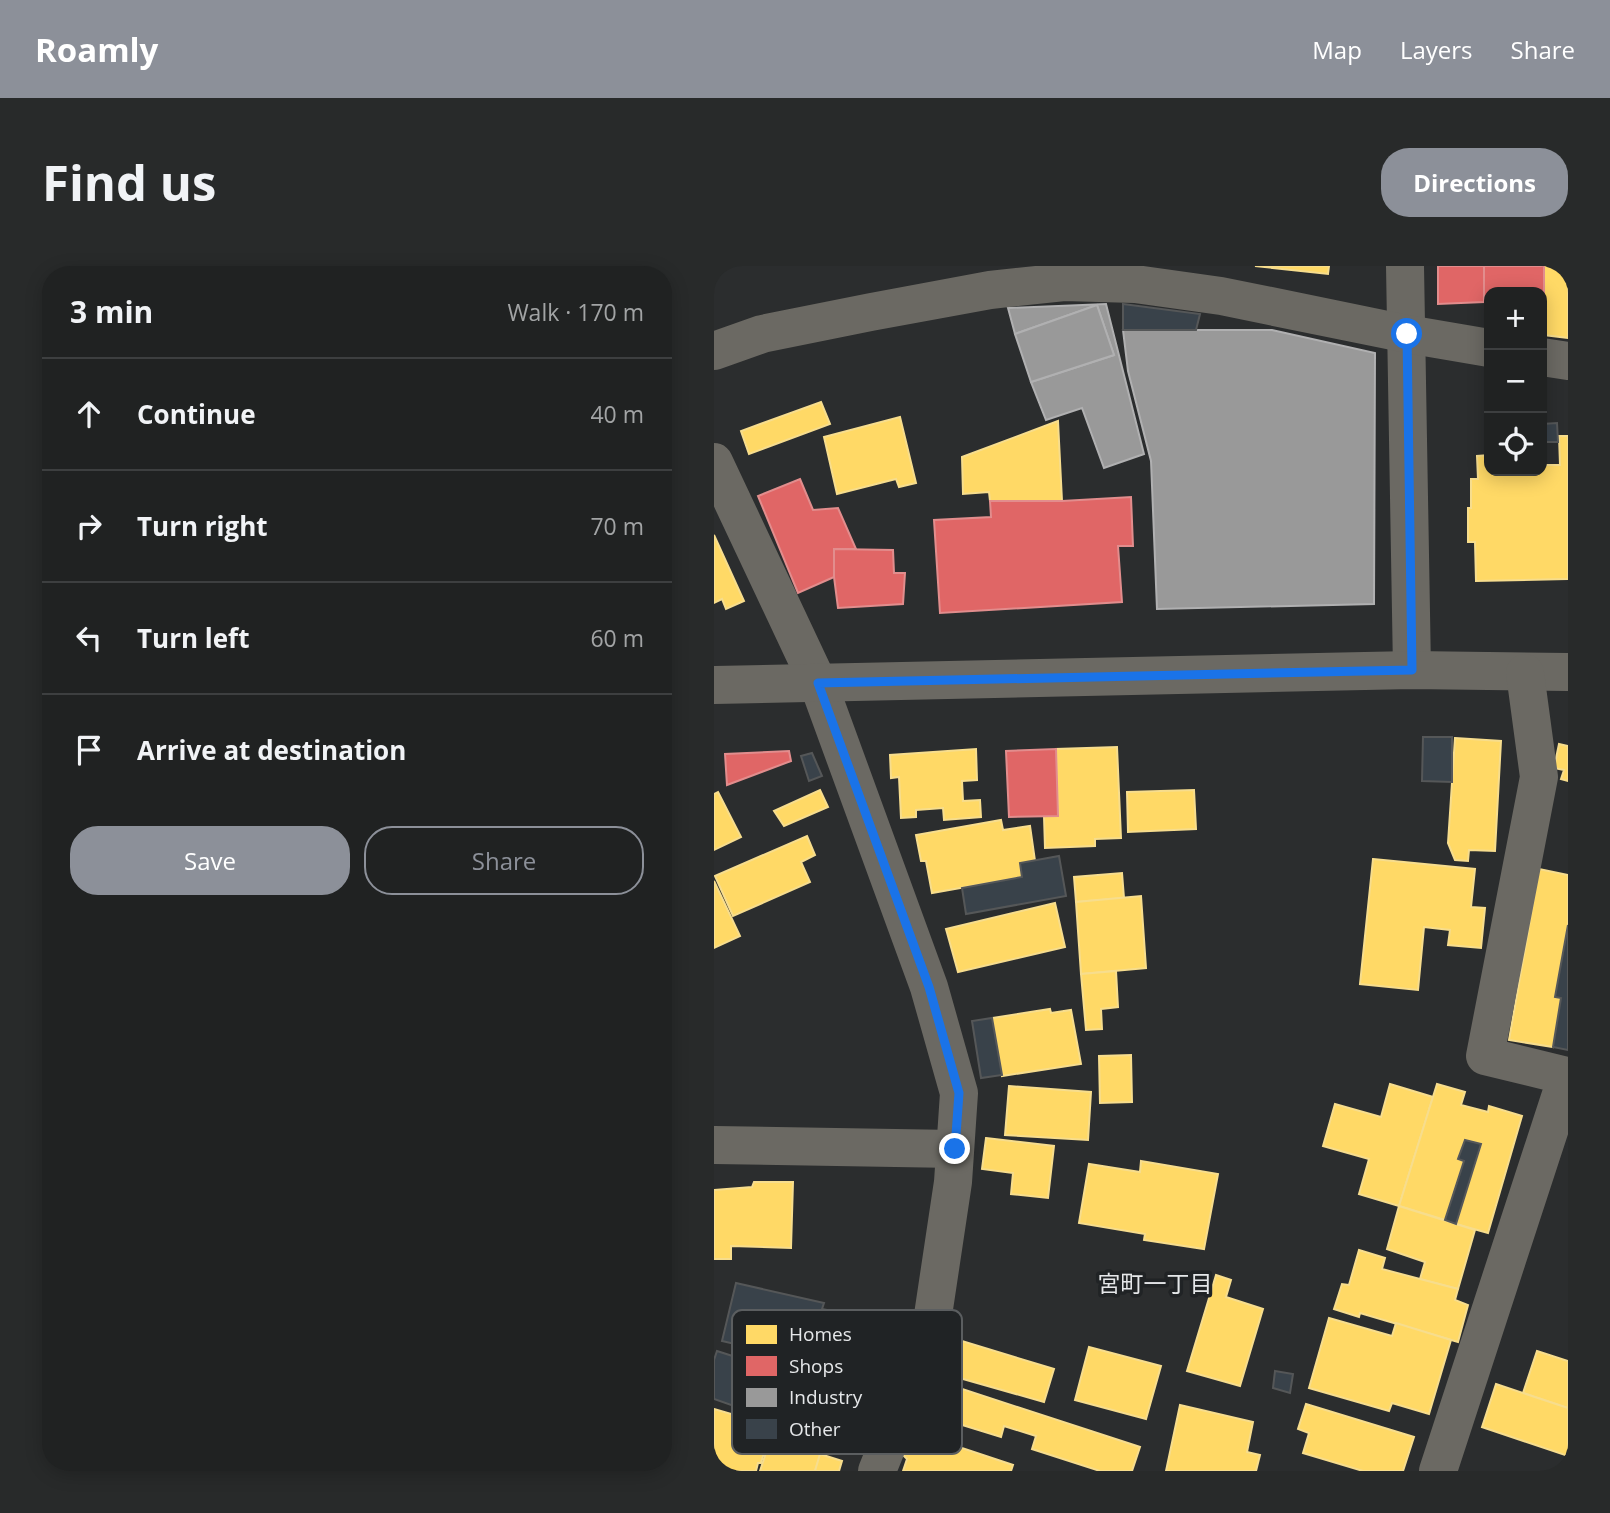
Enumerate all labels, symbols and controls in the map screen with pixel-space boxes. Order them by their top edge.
text: Roamly [35,27,158,72]
text: Map [1312,33,1362,66]
text: Layers [1400,33,1473,66]
text: Share [1511,33,1575,66]
button: Directions [1381,148,1568,217]
text: Find us [42,149,216,215]
map controls [1484,287,1547,476]
button: + [1484,287,1547,350]
text: 3 min [70,291,153,332]
text: Walk · 170 m [507,296,644,328]
route start [1391,318,1422,349]
button: − [1484,350,1547,413]
icon: ahead [70,395,108,433]
text: Continue [137,396,256,432]
text: 40 m [590,398,644,430]
button: locate [1484,413,1547,476]
icon: right [70,507,108,545]
text: Turn right [137,508,268,544]
text: 70 m [590,510,644,542]
icon: left [70,619,108,657]
text: Turn left [137,620,249,656]
text: 60 m [590,622,644,654]
icon: arrive [70,731,108,769]
text: Arrive at destination [137,732,406,768]
button: Save [70,826,350,895]
button: Share [364,826,644,895]
route end [939,1133,970,1164]
district label: 宮町一丁目 [1098,1267,1213,1299]
legend [732,1310,962,1454]
text: Homes [789,1321,852,1347]
text: Shops [789,1353,843,1379]
text: Industry [789,1384,863,1410]
text: Other [789,1416,841,1442]

